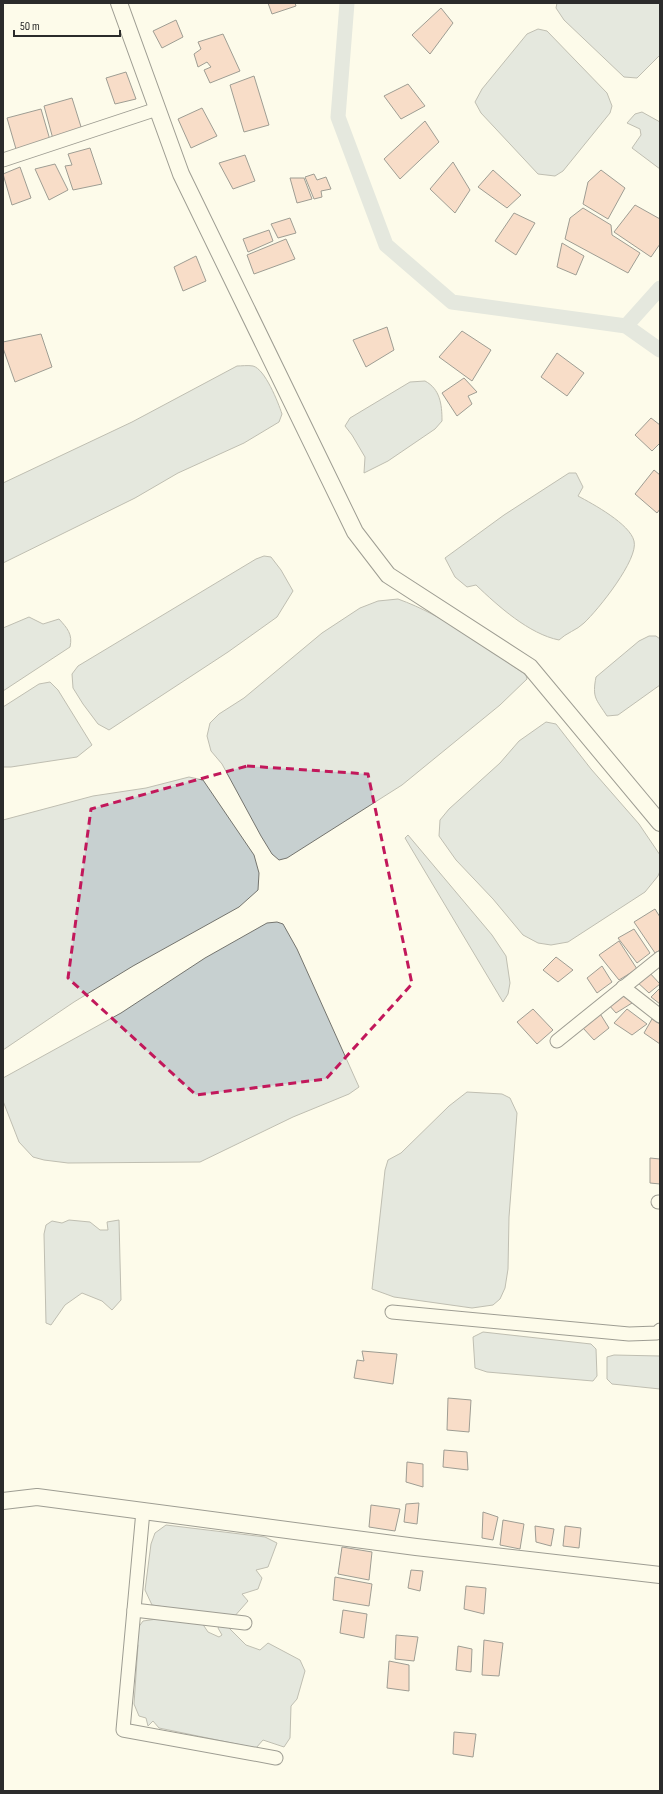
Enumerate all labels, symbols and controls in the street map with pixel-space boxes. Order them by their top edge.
scale bar [14,12,120,38]
text: 50 m [20,19,40,34]

